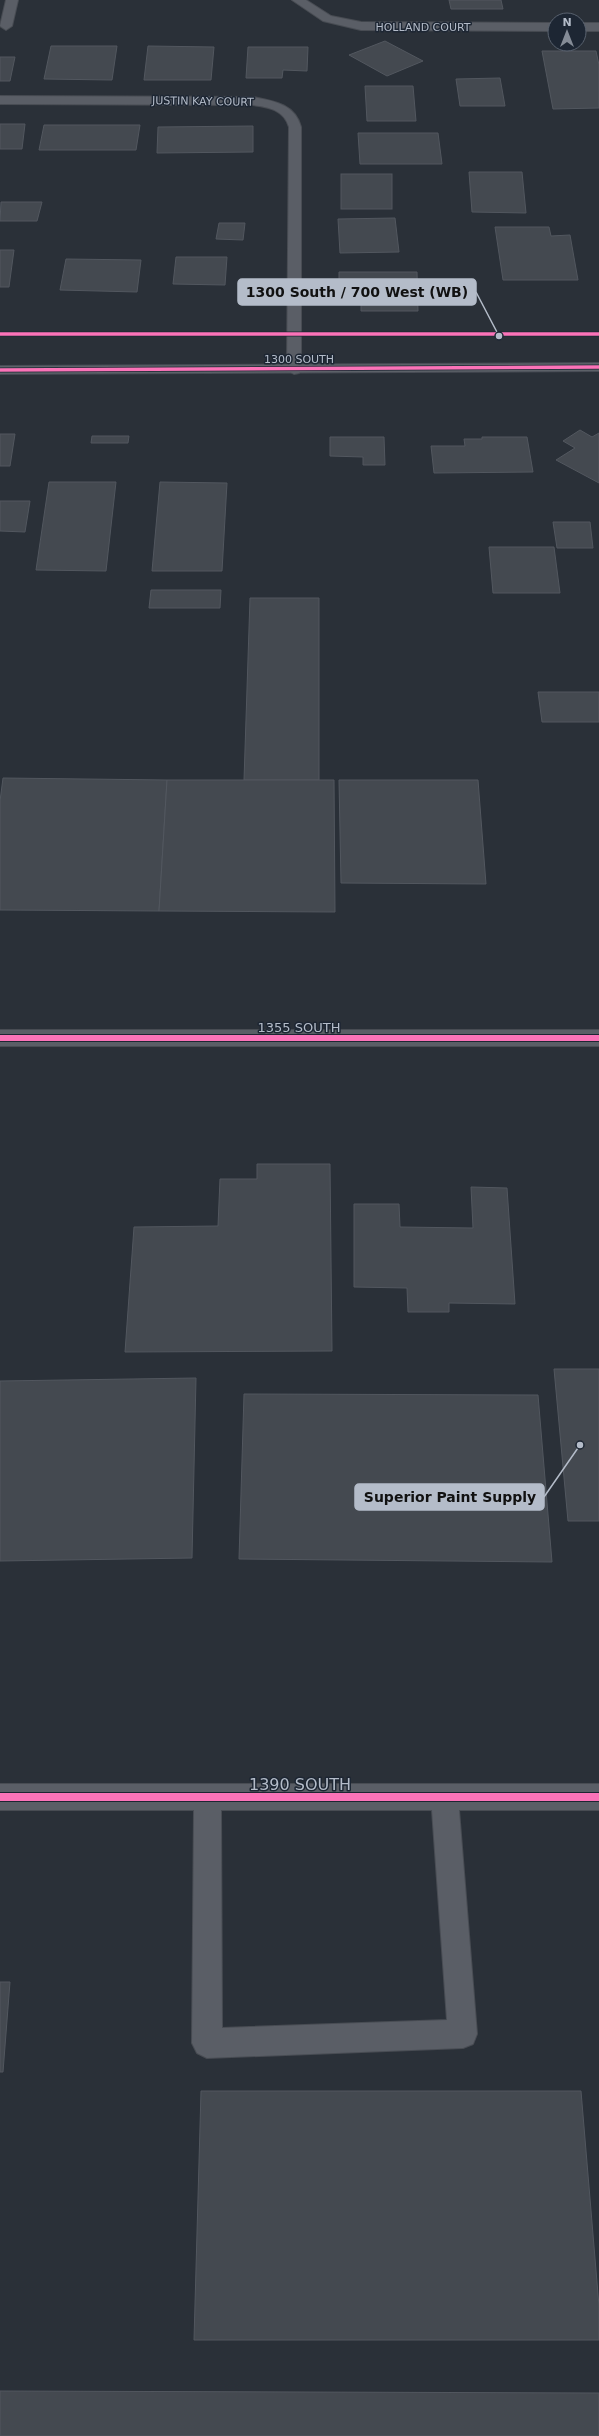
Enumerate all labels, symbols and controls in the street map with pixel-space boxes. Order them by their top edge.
north arrow [547,12,587,52]
text: N [562,16,572,29]
street label: HOLLAND COURT [375,21,471,34]
street label: JUSTIN KAY COURT [151,94,254,109]
callout: 1300 South / 700 West (WB) [238,279,476,305]
text: 1300 South / 700 West (WB) [246,284,468,300]
street label: 1300 SOUTH [264,353,334,366]
street label: 1355 SOUTH [258,1020,340,1035]
callout: Superior Paint Supply [355,1484,544,1510]
text: Superior Paint Supply [364,1489,536,1505]
street label: 1390 SOUTH [249,1775,351,1794]

